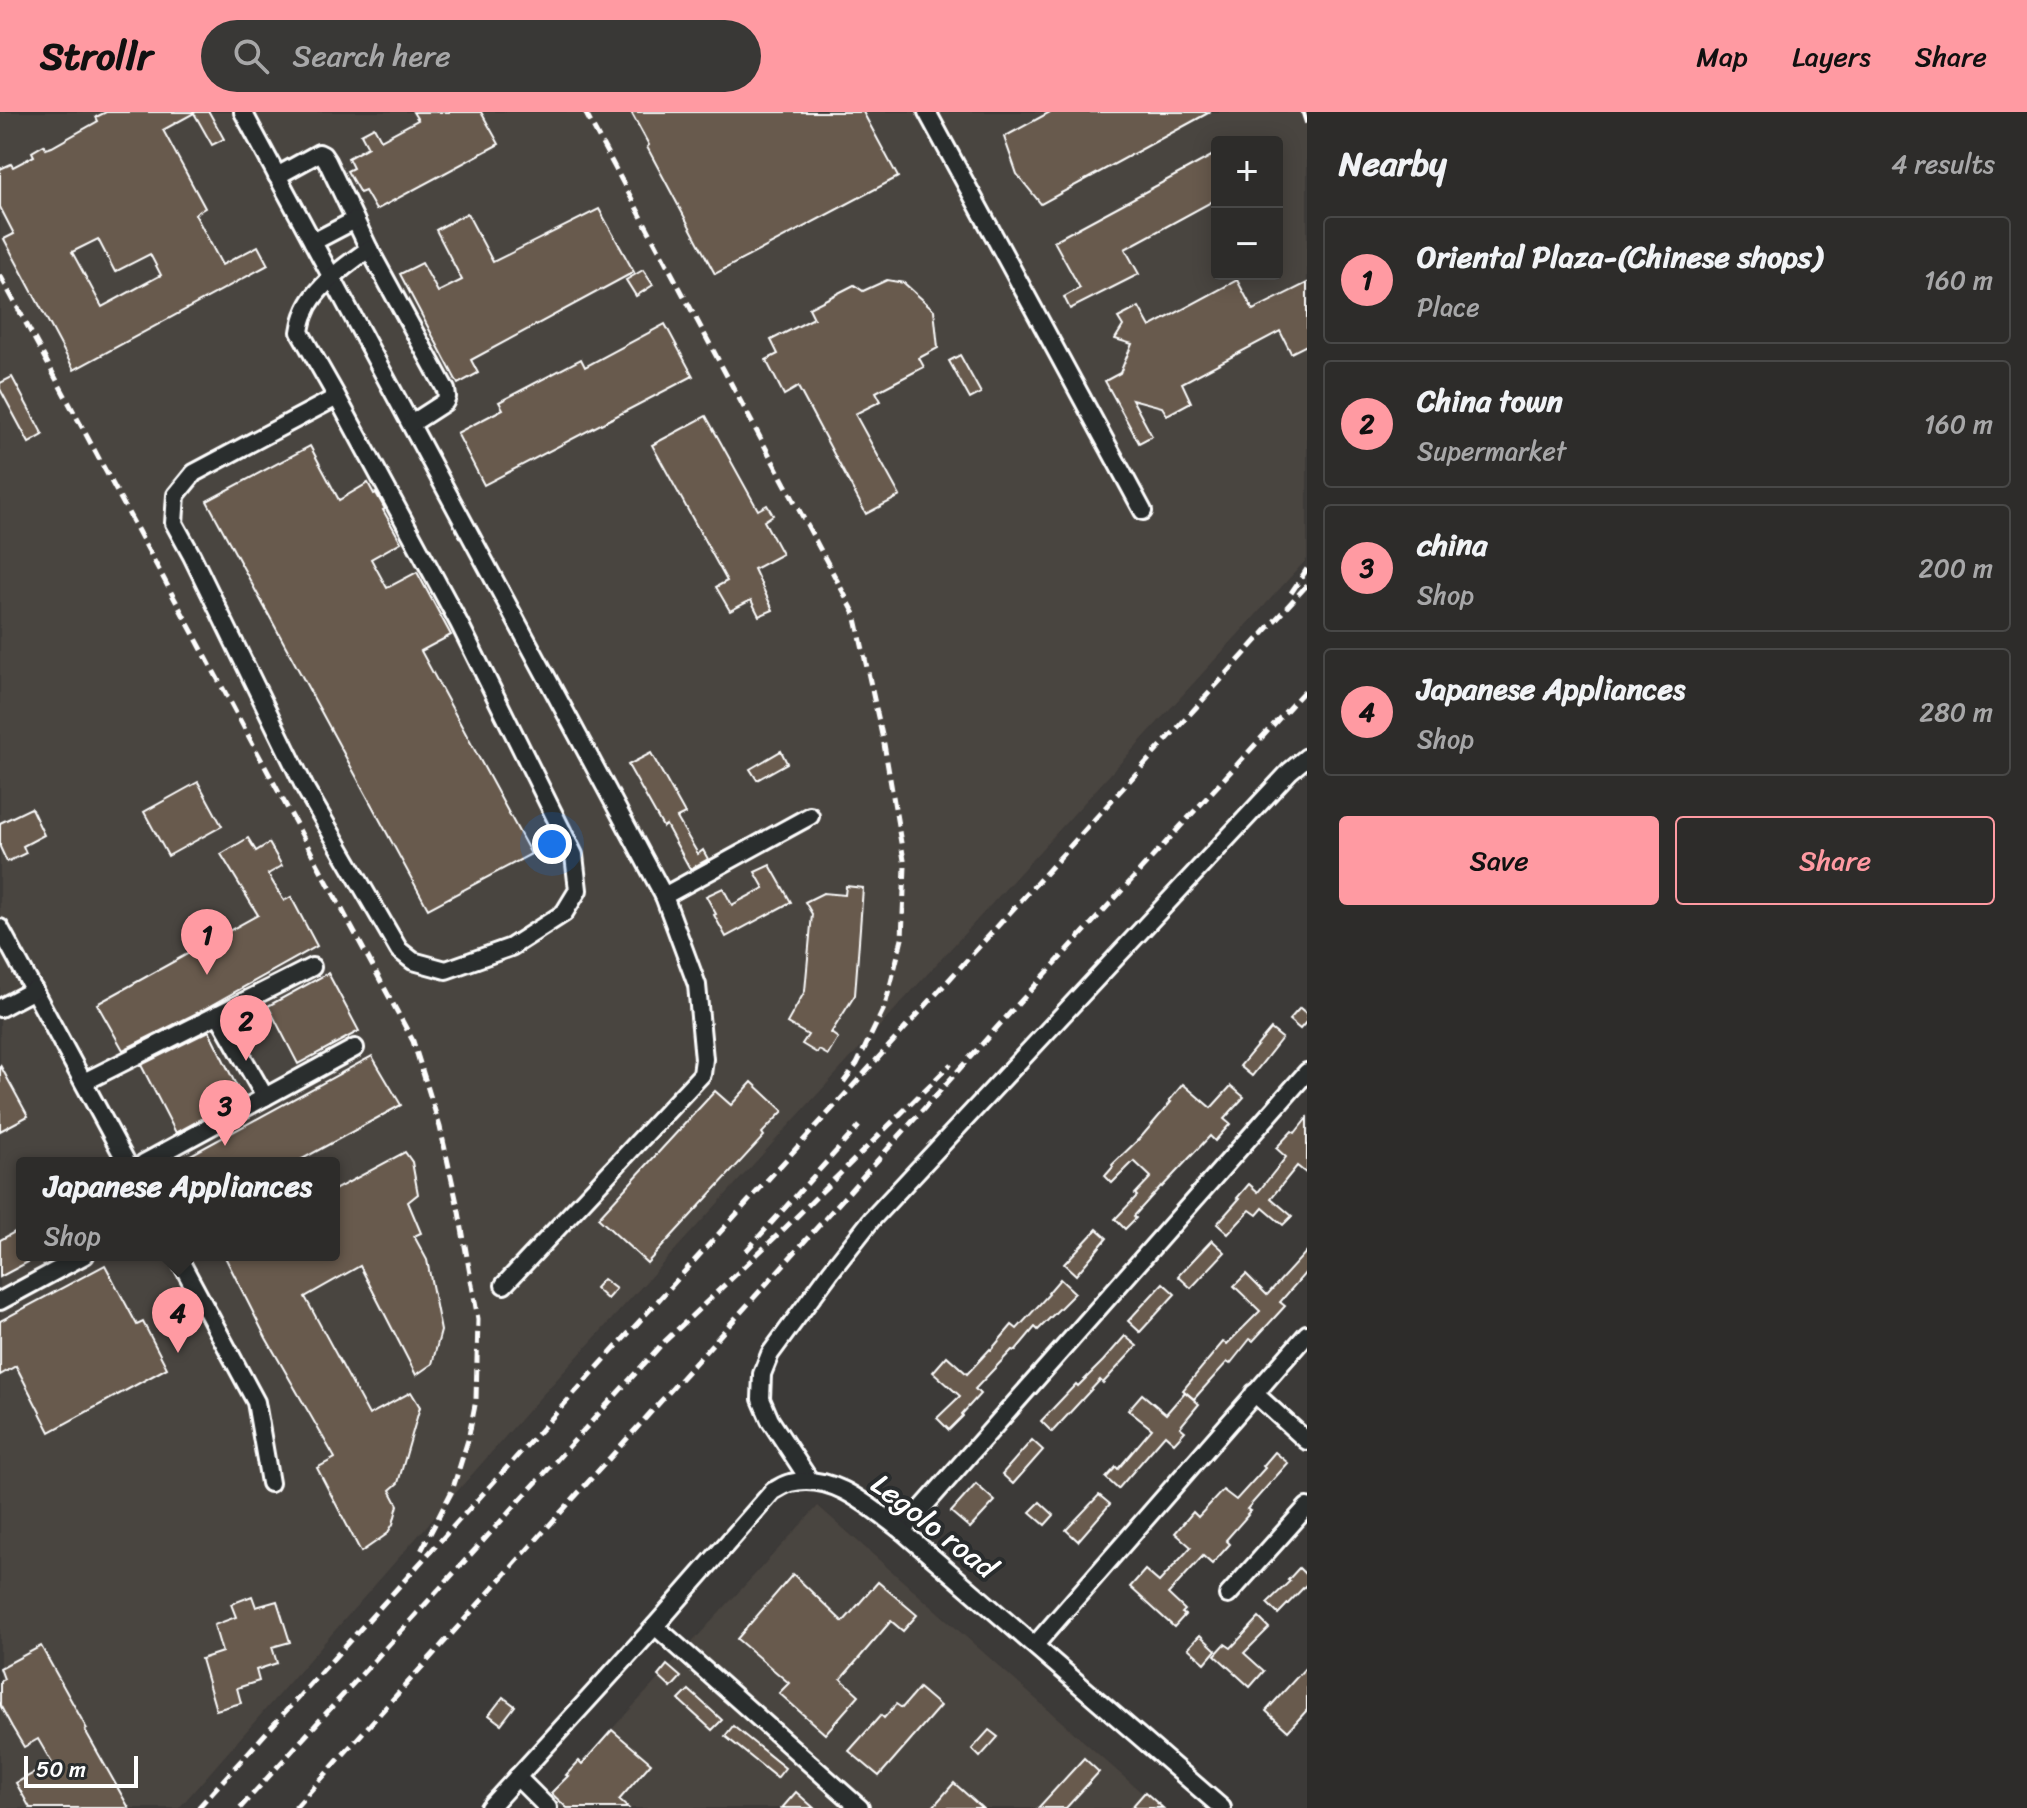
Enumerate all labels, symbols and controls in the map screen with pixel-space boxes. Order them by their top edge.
search box [201,20,761,92]
text: Strollr [40,23,153,90]
text: Search here [293,29,451,83]
text: Map [1696,32,1748,81]
text: Layers [1792,32,1871,81]
text: Share [1915,32,1987,81]
icon: search [229,34,273,78]
text: Nearby [1339,134,1447,194]
map controls [1211,136,1283,280]
button: + [1211,136,1283,208]
text: 4 results [1891,141,1995,187]
button: − [1211,208,1283,280]
text: Oriental Plaza-(Chinese shops) [1417,230,1822,284]
text: 1 [1361,257,1373,303]
text: 160 m [1924,257,1993,303]
text: Place [1417,284,1480,330]
text: China town [1417,374,1563,428]
text: 2 [1359,401,1375,447]
text: 160 m [1924,401,1993,447]
text: Supermarket [1417,428,1566,474]
text: china [1417,518,1487,572]
text: 3 [1360,545,1374,591]
text: 200 m [1918,545,1993,591]
text: Shop [1417,572,1474,618]
text: Japanese Appliances [1417,662,1685,716]
text: 4 [1359,689,1375,735]
text: 280 m [1919,689,1993,735]
text: Shop [1417,716,1474,762]
button: Save [1339,816,1659,905]
button: Share [1675,816,1995,905]
your location [532,824,572,864]
pin: 1 [181,909,233,975]
pin: 2 [220,995,272,1061]
pin: 3 [199,1080,251,1146]
popup [16,1157,340,1261]
text: Japanese Appliances [44,1159,312,1213]
text: Shop [44,1213,101,1259]
pin: 4 [152,1287,204,1353]
street label: Legolo road [859,1459,1011,1595]
text: 50 m [36,1750,86,1789]
scale bar [24,1752,138,1788]

